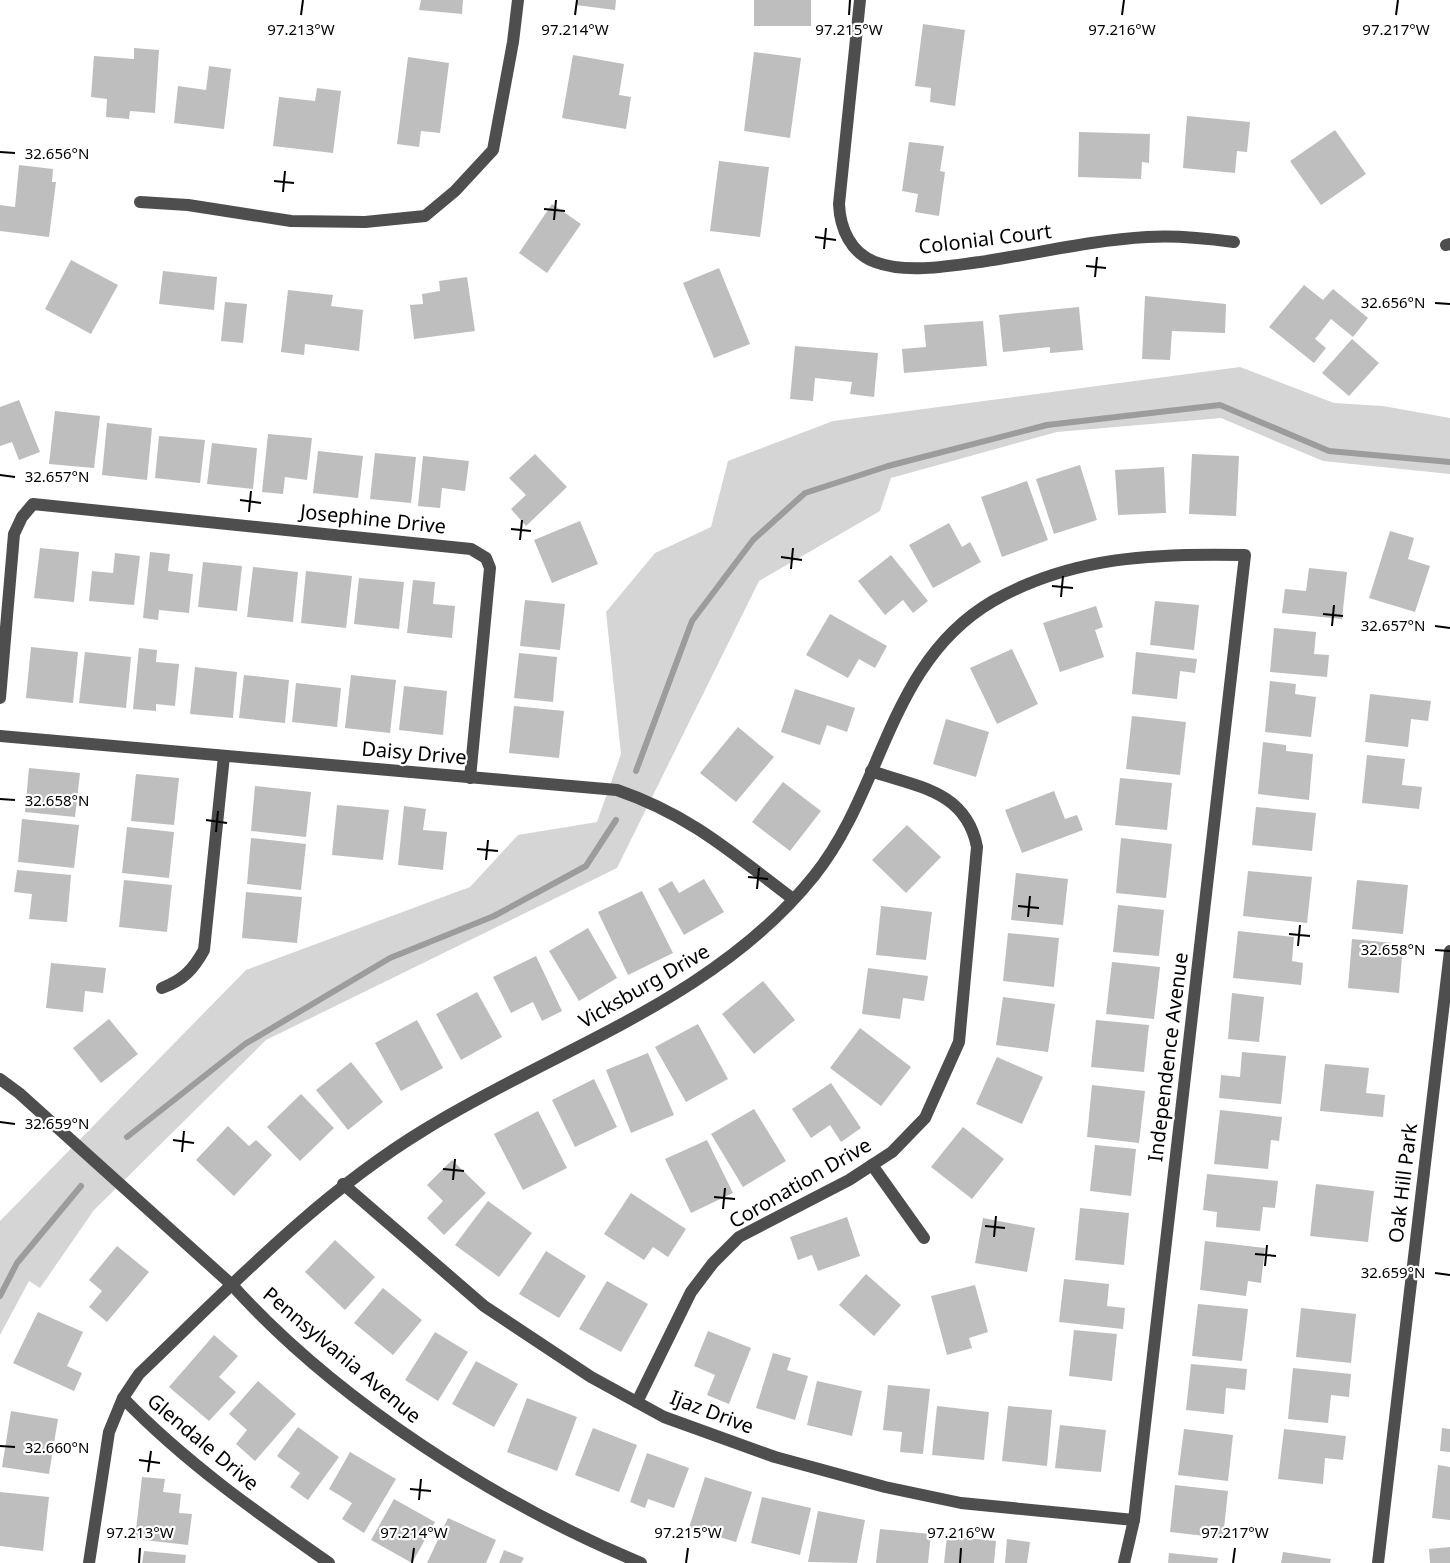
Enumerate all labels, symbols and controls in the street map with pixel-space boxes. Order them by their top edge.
text: 97.213°W [267,19,335,39]
text: 97.214°W [541,19,609,39]
text: 97.215°W [815,19,883,39]
text: 97.216°W [1088,19,1156,39]
text: 97.217°W [1362,19,1430,39]
text: 32.656°N [25,143,89,163]
street label: Colonial Court [917,217,1053,260]
text: 32.656°N [1361,292,1425,312]
text: 32.657°N [25,466,89,486]
street label: Josephine Drive [297,497,447,540]
text: 32.657°N [1361,615,1425,635]
street label: Daisy Drive [360,734,468,771]
text: 32.658°N [25,790,89,810]
street label: Vicksburg Drive [573,937,714,1034]
text: 32.658°N [1361,939,1425,959]
street label: Independence Avenue [1141,951,1194,1163]
text: 32.659°N [25,1113,89,1133]
street label: Oak Hill Park [1382,1121,1423,1244]
street label: Coronation Drive [724,1131,876,1234]
text: 32.659°N [1361,1262,1425,1282]
street label: Pennsylvania Avenue [258,1280,427,1429]
street label: Ijaz Drive [667,1383,758,1440]
street label: Glendale Drive [142,1387,265,1496]
text: 32.660°N [25,1437,89,1457]
text: 97.213°W [106,1522,174,1542]
text: 97.214°W [380,1522,448,1542]
text: 97.215°W [654,1522,722,1542]
text: 97.216°W [927,1522,995,1542]
text: 97.217°W [1201,1522,1269,1542]

